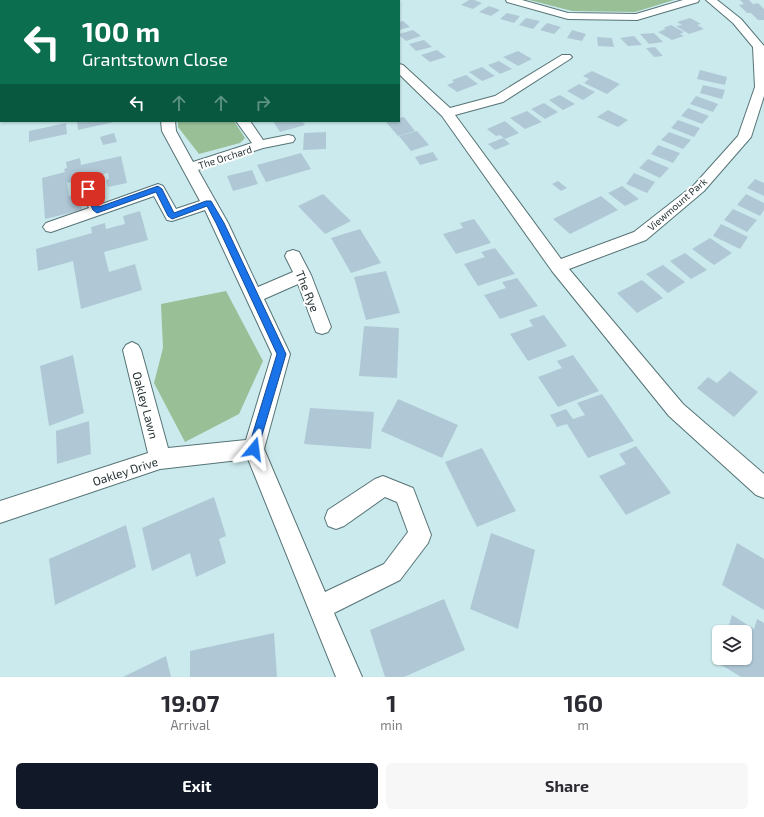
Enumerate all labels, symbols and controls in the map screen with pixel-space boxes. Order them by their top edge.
text: 100 m [82,14,160,48]
icon: left [16,16,68,68]
text: Grantstown Close [82,48,228,70]
icon: left [126,92,148,114]
icon: ahead [168,92,190,114]
icon: ahead [210,92,232,114]
icon: right [252,92,274,114]
street label: The Orchard [197,143,253,171]
pin [71,172,105,206]
street label: Viewmount Park [645,175,709,233]
icon: arrive [77,178,99,200]
street label: The Rye [293,268,323,314]
street label: Oakley Lawn [130,370,162,440]
position arrow [233,428,275,470]
street label: Oakley Drive [91,454,159,488]
map controls [712,625,752,665]
button: layers [712,625,752,665]
text: 19:07 [161,688,219,717]
text: 1 [386,688,397,717]
text: 160 [563,688,603,717]
text: Arrival [170,717,210,733]
text: min [380,717,403,733]
text: m [578,717,589,733]
button: Exit [16,763,378,809]
button: Share [386,763,748,809]

